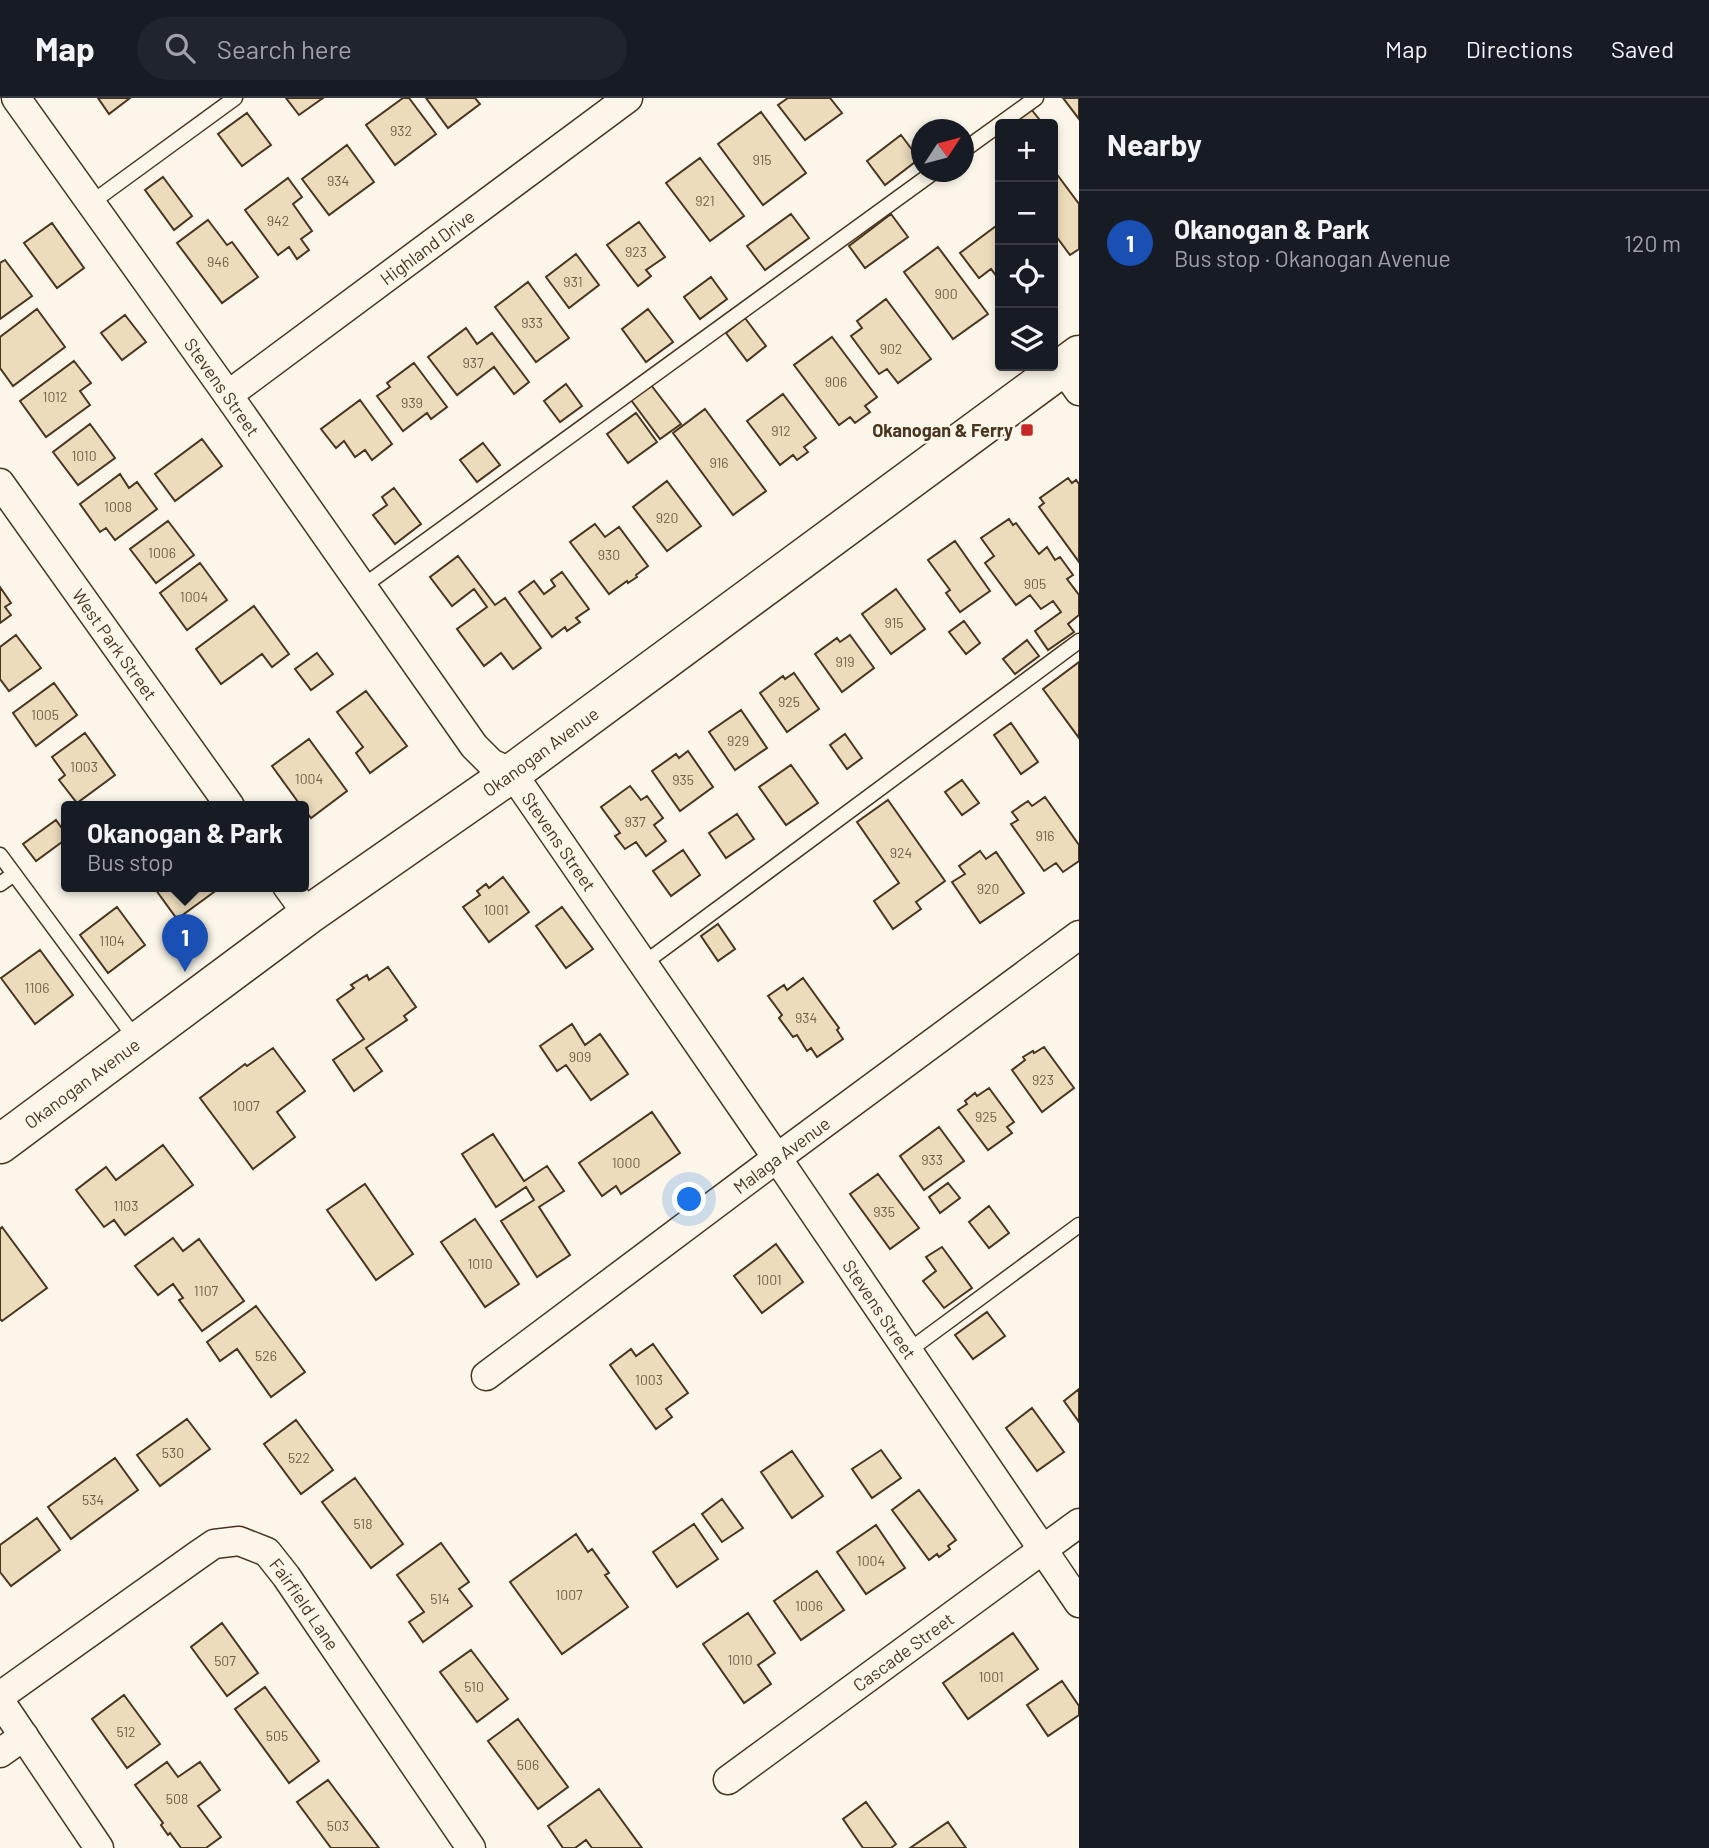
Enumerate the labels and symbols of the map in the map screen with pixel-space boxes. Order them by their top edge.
north arrow [911,119,974,182]
house number: 932 [390,122,412,139]
house number: 915 [752,151,772,168]
house number: 934 [327,172,349,189]
house number: 921 [695,192,715,209]
street label: Highland Drive [376,205,479,289]
house number: 942 [267,212,289,229]
house number: 923 [625,243,647,260]
house number: 946 [207,253,229,270]
house number: 931 [563,273,583,290]
house number: 900 [934,285,958,302]
house number: 933 [521,314,543,331]
street label: Stevens Street [180,334,264,440]
house number: 902 [880,340,902,357]
house number: 937 [462,354,484,371]
house number: 906 [825,373,847,390]
house number: 1012 [43,388,67,405]
house number: 939 [401,394,423,411]
place label: Okanogan & Ferry [872,419,1013,441]
house number: 912 [771,422,791,439]
marker: Okanogan & Ferry [1019,422,1035,438]
house number: 1010 [71,447,97,464]
house number: 916 [709,454,729,471]
house number: 1008 [104,498,132,515]
house number: 920 [656,509,678,526]
house number: 1006 [148,544,176,561]
house number: 930 [598,546,620,563]
house number: 905 [1024,575,1046,592]
street label: West Park Street [68,584,162,704]
house number: 1004 [180,588,208,605]
house number: 915 [884,614,904,631]
house number: 919 [835,653,855,670]
house number: 925 [778,693,800,710]
street label: Okanogan Avenue [478,702,603,801]
house number: 1005 [31,706,59,723]
house number: 929 [727,732,749,749]
house number: 1003 [70,758,98,775]
house number: 1004 [295,770,323,787]
house number: 935 [672,771,694,788]
street label: Stevens Street [517,788,601,895]
house number: 937 [624,813,646,830]
house number: 916 [1035,827,1055,844]
house number: 924 [890,844,912,861]
house number: 920 [977,880,999,897]
house number: 1001 [483,901,509,918]
pin: 1 [162,914,208,972]
house number: 1104 [99,932,125,949]
house number: 1106 [25,979,49,996]
house number: 934 [795,1009,817,1026]
street label: Okanogan Avenue [20,1033,144,1133]
house number: 909 [569,1048,591,1065]
house number: 923 [1032,1071,1054,1088]
house number: 1007 [232,1097,260,1114]
house number: 925 [975,1108,997,1125]
street label: Malaga Avenue [729,1112,834,1198]
house number: 933 [921,1151,943,1168]
house number: 1000 [612,1154,640,1171]
your location [672,1182,706,1216]
house number: 1103 [114,1197,138,1214]
house number: 935 [873,1203,895,1220]
house number: 1010 [467,1255,493,1272]
street label: Stevens Street [838,1255,921,1363]
house number: 1001 [756,1271,782,1288]
house number: 1107 [194,1282,219,1299]
house number: 526 [255,1347,277,1364]
house number: 1003 [635,1371,663,1388]
house number: 530 [162,1444,184,1461]
house number: 522 [288,1449,310,1466]
house number: 534 [82,1491,104,1508]
house number: 518 [354,1515,373,1532]
house number: 1004 [857,1552,885,1569]
street label: Fairfield Lane [265,1554,344,1654]
house number: 1007 [555,1586,583,1603]
house number: 514 [430,1590,450,1607]
house number: 1006 [795,1597,823,1614]
street label: Cascade Street [848,1608,958,1696]
house number: 1010 [727,1651,753,1668]
house number: 507 [214,1652,236,1669]
house number: 1001 [978,1668,1004,1685]
house number: 510 [464,1678,484,1695]
house number: 512 [116,1723,136,1740]
house number: 505 [266,1727,288,1744]
house number: 506 [517,1756,539,1773]
house number: 508 [166,1790,188,1807]
house number: 503 [327,1817,349,1834]

